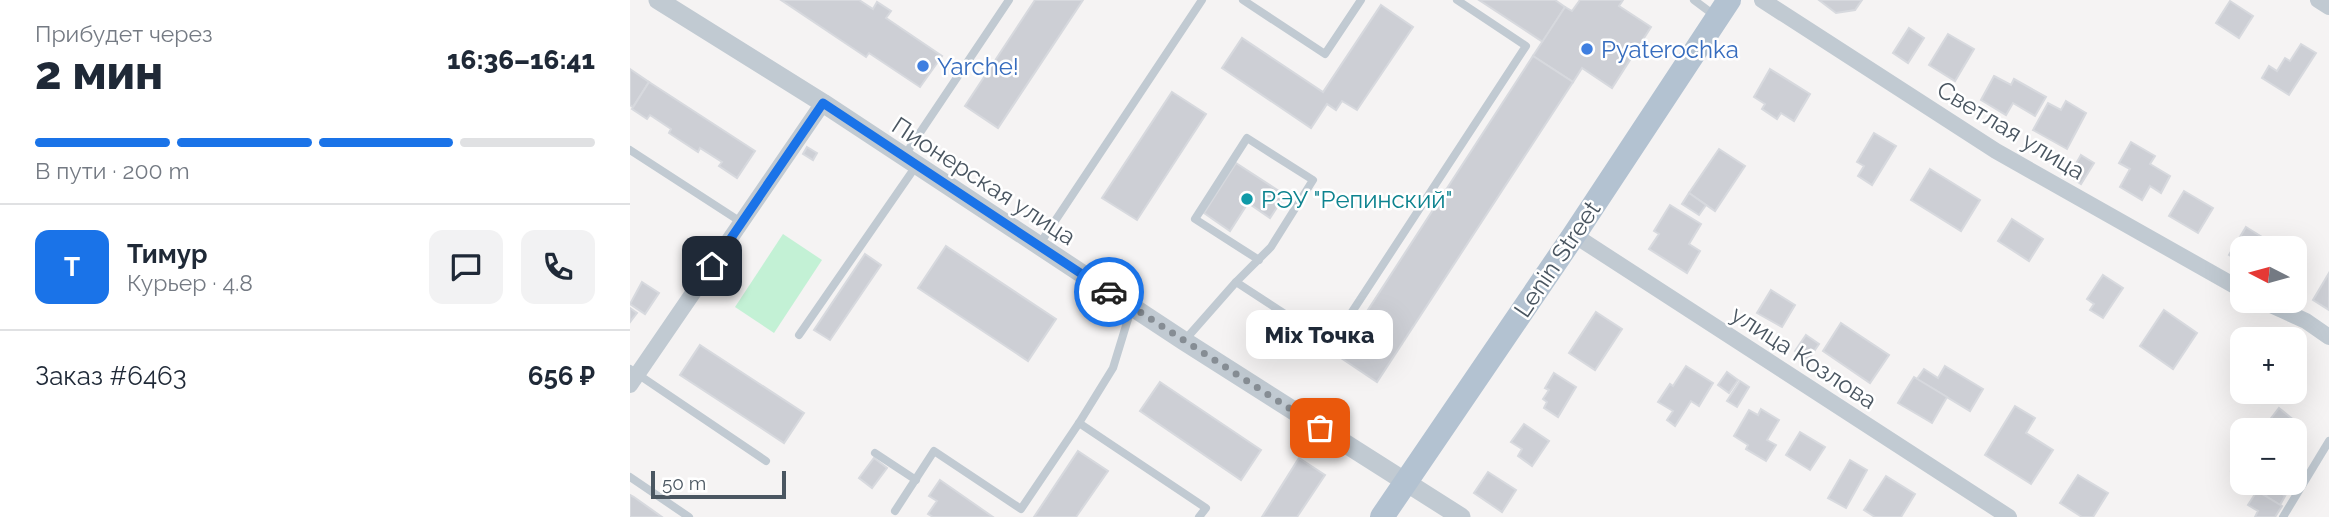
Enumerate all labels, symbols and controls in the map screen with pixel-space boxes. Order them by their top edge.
text: Прибудет через [35,20,213,47]
place label: Pyaterochka [1601,35,1739,64]
marker: Pyaterochka [1579,41,1595,57]
text: 16:36–16:41 [447,45,595,75]
text: 2 мин [35,46,163,100]
place label: Yarche! [937,52,1019,81]
marker: Yarche! [915,58,931,74]
street label: Светлая улица [1932,74,2090,186]
street label: Пионерская улица [887,111,1081,251]
text: В пути · 200 m [35,157,190,184]
place label: РЭУ "Репинский" [1261,185,1453,214]
marker: РЭУ "Репинский" [1239,191,1255,207]
street label: Lenin Street [1508,195,1606,323]
button: chat [429,230,503,304]
button: phone [521,230,595,304]
pin [682,236,742,296]
north arrow [2230,236,2306,313]
map controls [2230,236,2307,495]
text: Тимур [127,239,207,269]
icon: home [693,247,731,285]
text: Т [64,252,80,282]
courier [1074,257,1144,327]
text: Курьер · 4.8 [127,269,253,296]
icon: car [1090,273,1128,311]
street label: улица Козлова [1726,299,1882,415]
callout: Mix Точка [1246,309,1394,358]
text: Mix Точка [1264,321,1375,348]
button: + [2230,327,2307,404]
text: Заказ #6463 [35,361,187,391]
text: 656 ₽ [528,361,595,391]
pin [1290,398,1350,458]
icon: bag [1301,409,1339,447]
button: − [2230,418,2307,495]
scale bar [651,468,786,500]
text: 50 m [662,472,706,494]

